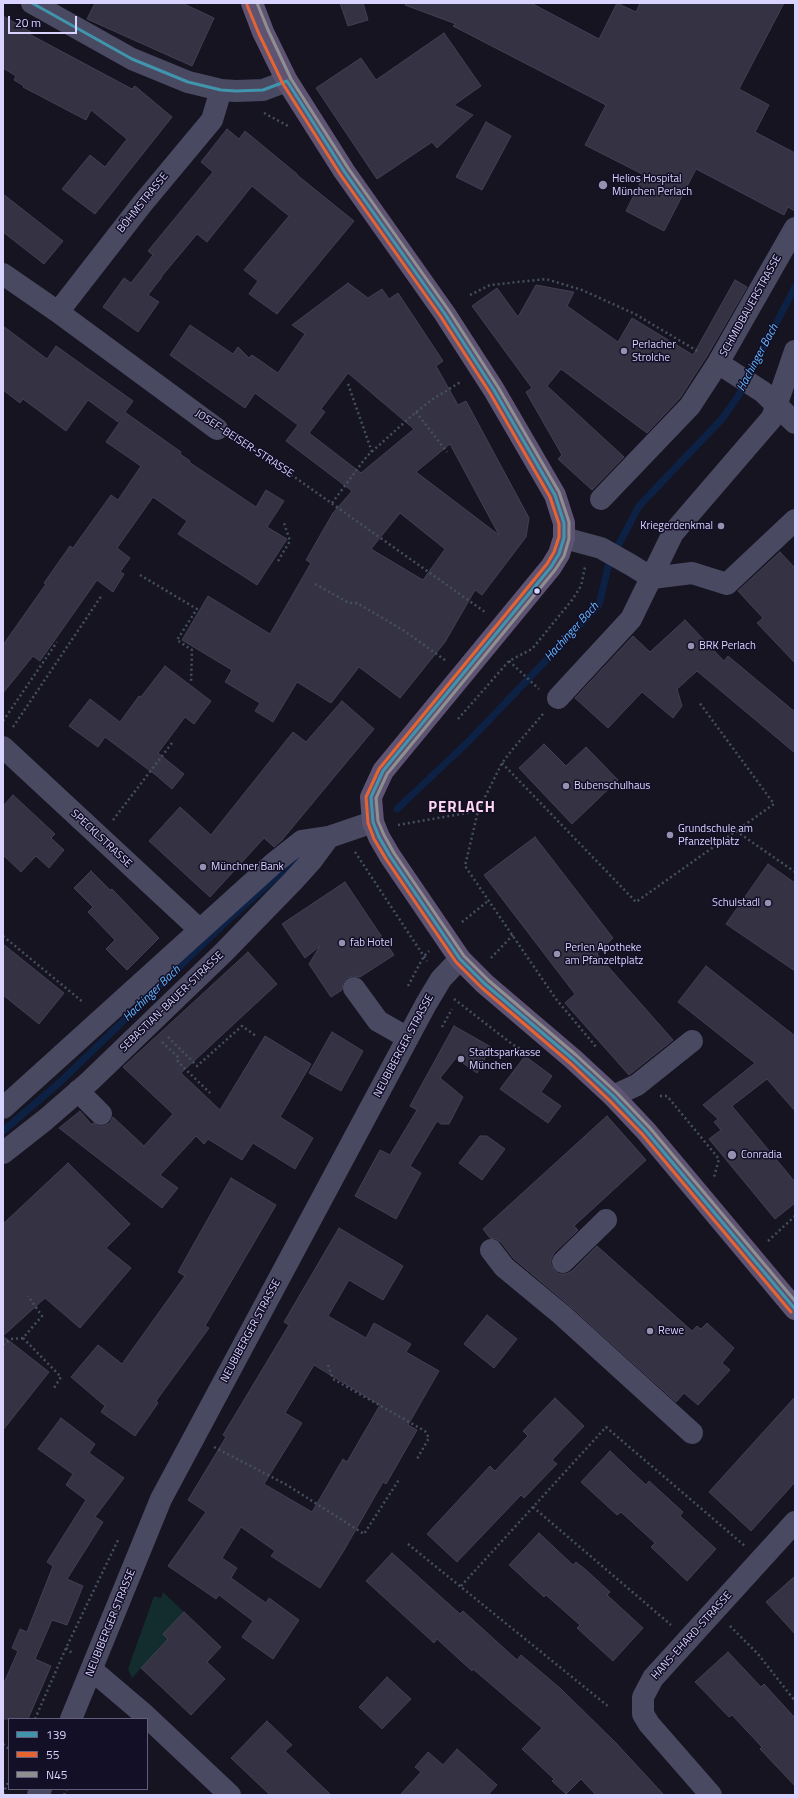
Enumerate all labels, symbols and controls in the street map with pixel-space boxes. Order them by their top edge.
scale bar [10,8,79,34]
text: 20 m [15,13,41,32]
street label: BÖHMSTRASSE [115,170,171,236]
place label: Helios Hospital München Perlach [612,172,692,198]
marker: Helios Hospital München Perlach [597,179,609,191]
street label: SCHMIDBAUERSTRASSE [717,253,785,359]
water label: Hachinger Bach [734,322,782,394]
place label: Perlacher Strolche [632,338,676,364]
marker: Perlacher Strolche [619,346,629,356]
street label: JOSEF-BEISER-STRASSE [192,407,296,481]
place label: Kriegerdenkmal [640,519,713,533]
marker: Kriegerdenkmal [716,521,726,531]
unlabelled marker [532,586,542,596]
water label: Hachinger Bach [542,600,602,664]
place label: BRK Perlach [699,639,756,653]
marker: BRK Perlach [686,641,696,651]
place label: Bubenschulhaus [574,779,650,793]
marker: Bubenschulhaus [561,781,571,791]
district label: PERLACH [428,799,496,817]
street label: SPECKLSTRASSE [68,807,134,871]
place label: Grundschule am Pfanzeltplatz [678,822,753,848]
marker: Grundschule am Pfanzeltplatz [665,830,675,840]
place label: Münchner Bank [211,860,284,874]
marker: Münchner Bank [198,862,208,872]
place label: Schulstadl [712,896,760,910]
marker: Schulstadl [763,898,773,908]
place label: fab Hotel [350,936,392,950]
marker: fab Hotel [337,938,347,948]
place label: Perlen Apotheke am Pfanzeltplatz [565,941,643,967]
street label: SEBASTIAN-BAUER-STRASSE [117,949,227,1055]
marker: Perlen Apotheke am Pfanzeltplatz [552,949,562,959]
water label: Hachinger Bach [120,963,184,1025]
street label: NEUBIBERGER STRASSE [371,992,437,1100]
place label: Stadtsparkasse München [469,1046,541,1072]
marker: Stadtsparkasse München [456,1054,466,1064]
place label: Conradia [741,1148,782,1162]
marker: Conradia [726,1149,738,1161]
street label: NEUBIBERGER STRASSE [218,1277,284,1385]
place label: Rewe [658,1324,684,1338]
marker: Rewe [645,1326,655,1336]
street label: NEUBIBERGER STRASSE [83,1567,139,1679]
street label: HANS-EHARD-STRASSE [649,1589,735,1683]
legend [8,1718,148,1790]
text: 139 [46,1725,66,1744]
text: 55 [46,1745,59,1764]
text: N45 [46,1765,68,1784]

